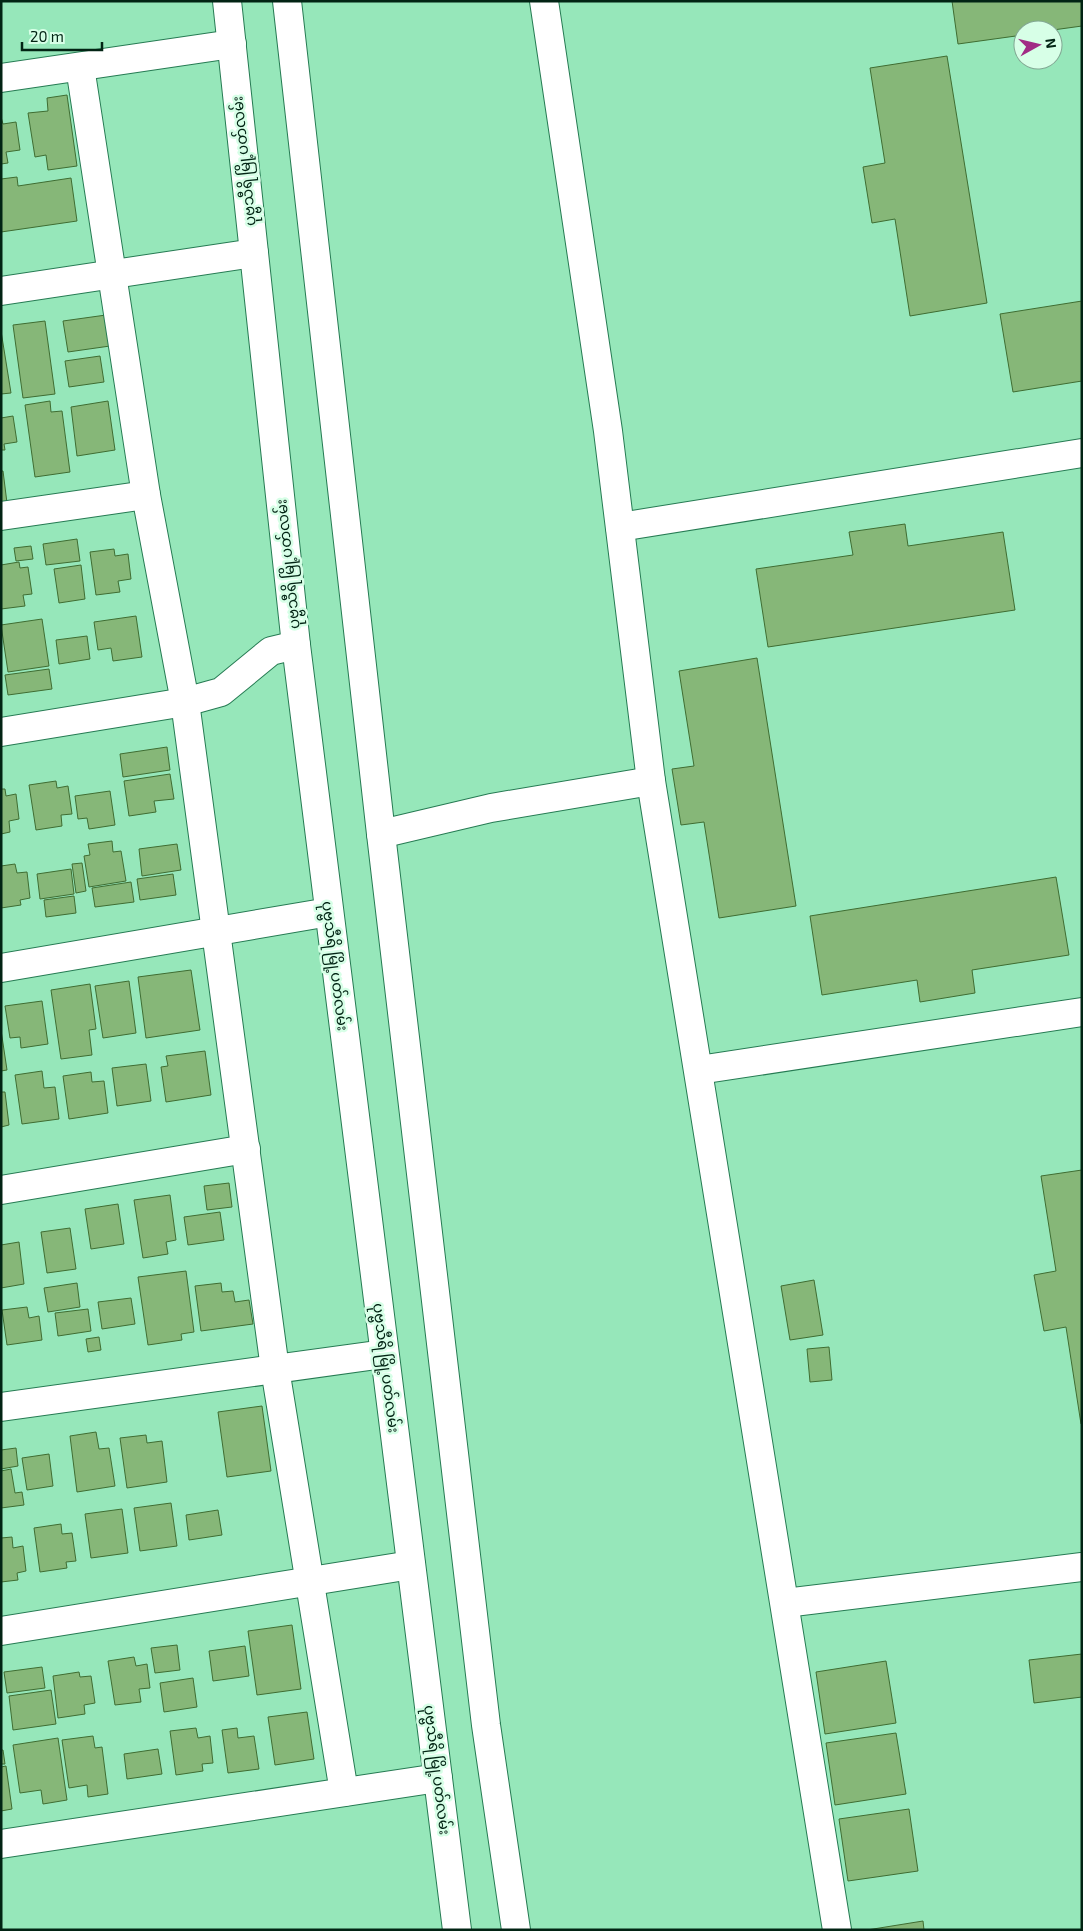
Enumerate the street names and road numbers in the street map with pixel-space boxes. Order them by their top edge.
street label: ပုဗ္ဗသီရိ မြို့ပတ်လမ်း [227,95,263,227]
street label: ပုဗ္ဗသီရိ မြို့ပတ်လမ်း [271,498,307,630]
street label: ပုဗ္ဗသီရိ မြို့ပတ်လမ်း [315,900,353,1032]
street label: ပုဗ္ဗသီရိ မြို့ပတ်လမ်း [366,1302,404,1434]
street label: ပုဗ္ဗသီရိ မြို့ပတ်လမ်း [417,1704,455,1836]

